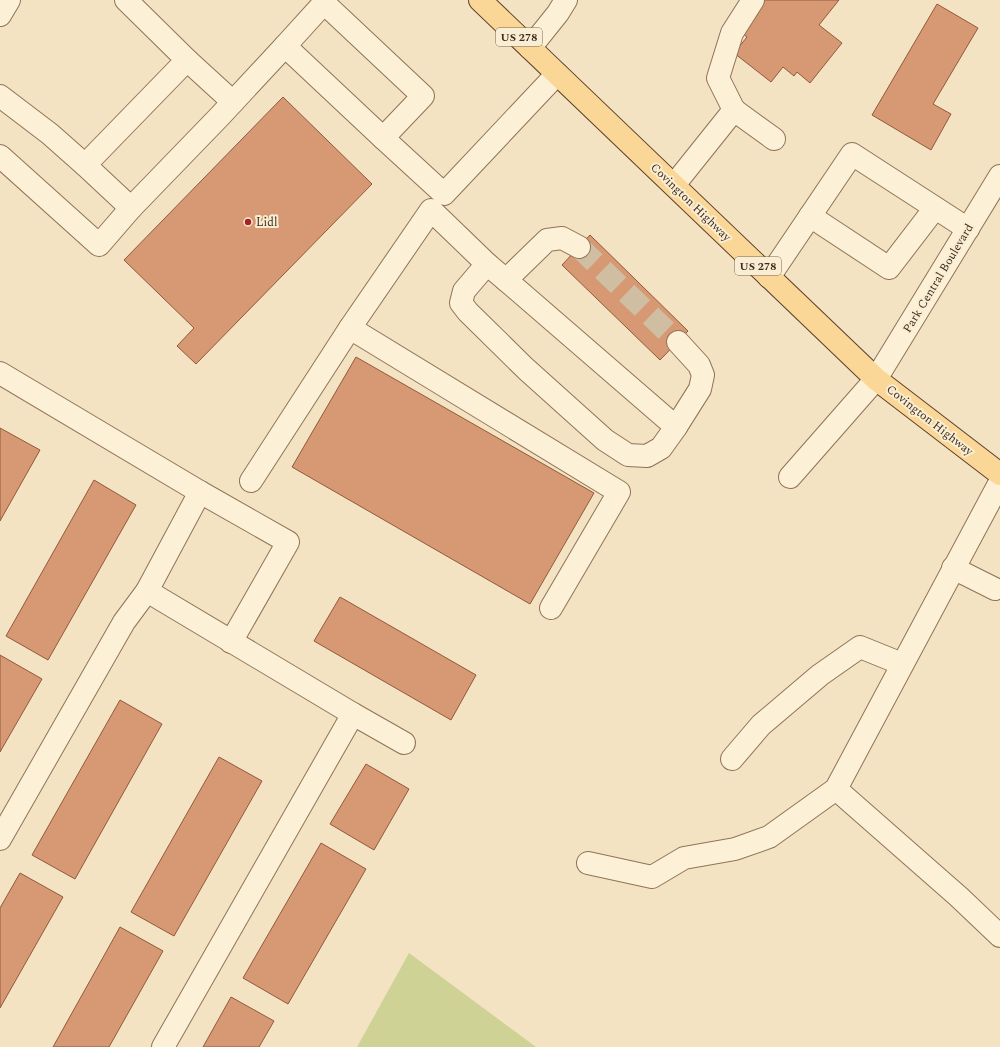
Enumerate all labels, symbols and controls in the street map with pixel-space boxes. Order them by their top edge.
road number: US 278 [496,28,542,46]
street label: Covington Highway [646,159,736,247]
place label: Lidl [256,213,278,232]
marker: Lidl [243,217,253,227]
street label: Park Central Boulevard [898,220,979,337]
road number: US 278 [735,257,781,275]
street label: Covington Highway [882,380,978,461]

